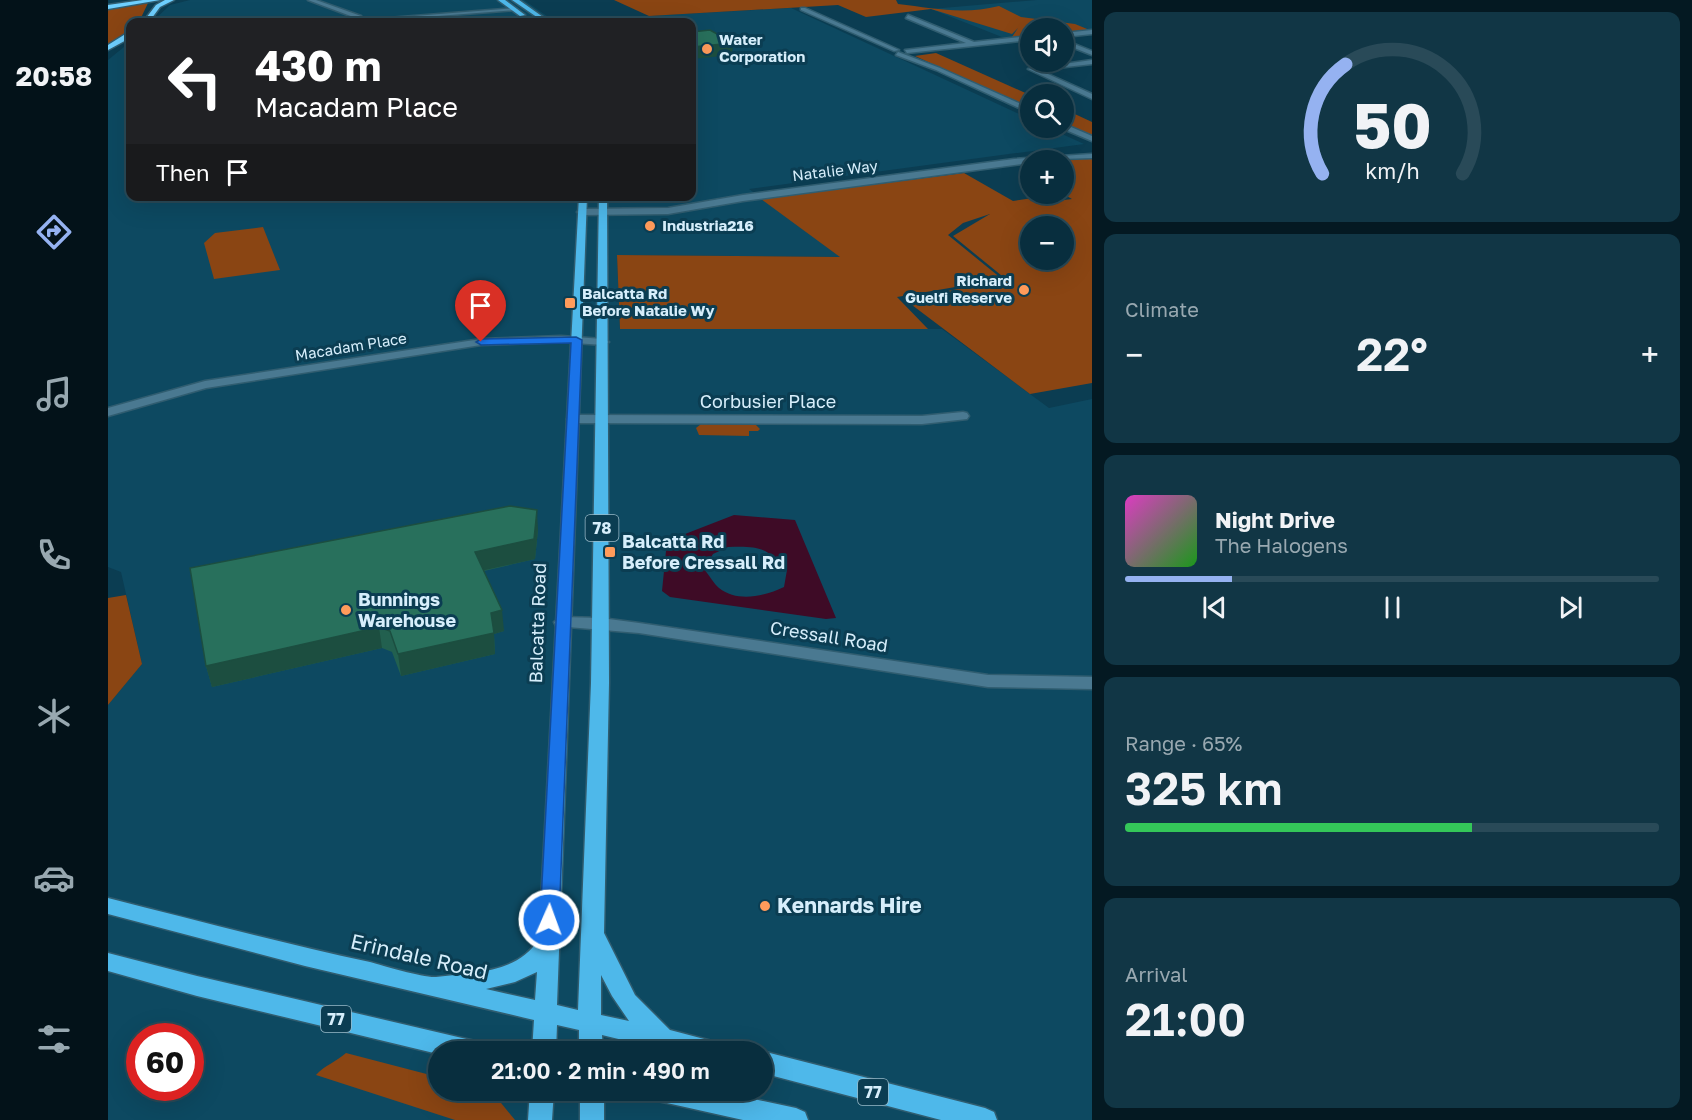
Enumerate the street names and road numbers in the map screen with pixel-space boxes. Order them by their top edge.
street label: Natalie Way [791,156,879,184]
street label: Macadam Place [294,328,408,364]
street label: Corbusier Place [700,390,836,412]
road number: 78 [586,515,618,541]
street label: Balcatta Road [524,562,550,684]
street label: Cressall Road [769,616,890,656]
street label: Erindale Road [348,928,490,984]
road number: 77 [321,1006,351,1032]
road number: 77 [858,1079,888,1105]

